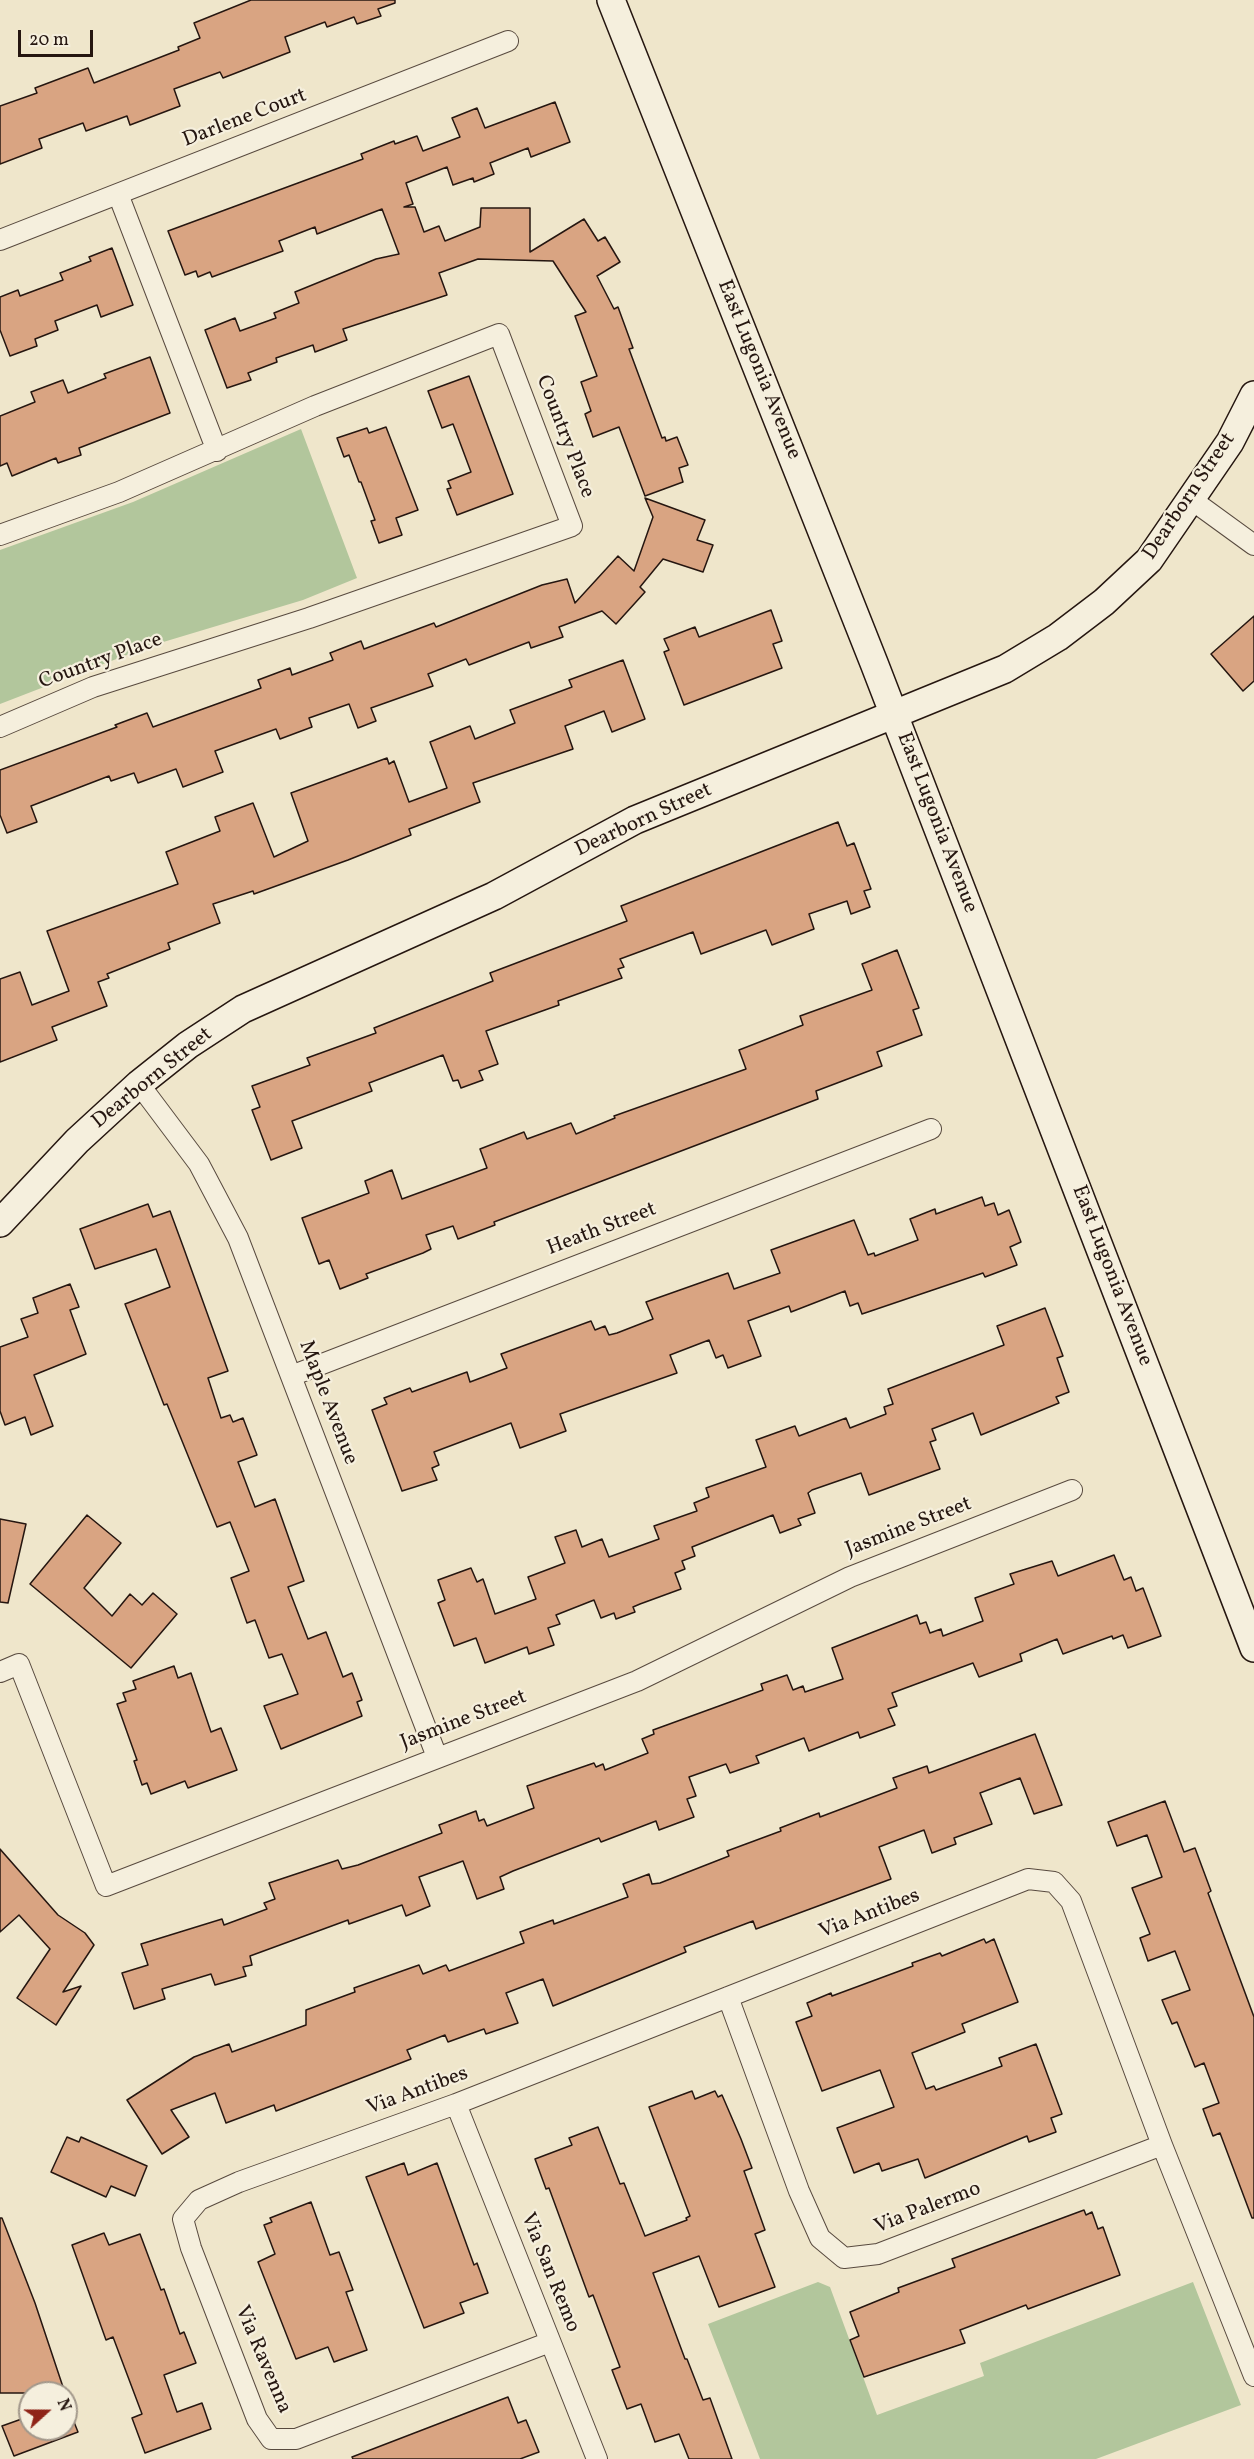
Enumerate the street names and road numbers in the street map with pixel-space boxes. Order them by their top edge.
street label: Darlene Court [180,84,310,154]
street label: East Lugonia Avenue [710,277,806,463]
street label: Country Place [529,372,599,502]
street label: Dearborn Street [1138,429,1242,565]
street label: Country Place [36,628,166,696]
street label: East Lugonia Avenue [890,729,982,917]
street label: Dearborn Street [572,778,716,864]
street label: Dearborn Street [88,1023,218,1135]
street label: East Lugonia Avenue [1065,1182,1157,1370]
street label: Heath Street [544,1198,660,1262]
street label: Maple Avenue [292,1337,362,1469]
street label: Jasmine Street [842,1492,976,1564]
street label: Jasmine Street [397,1685,531,1757]
street label: Via Antibes [816,1884,924,1946]
street label: Via Antibes [364,2062,472,2122]
street label: Via Palermo [871,2177,985,2241]
street label: Via San Remo [514,2210,584,2336]
street label: Via Ravenna [228,2302,296,2418]

